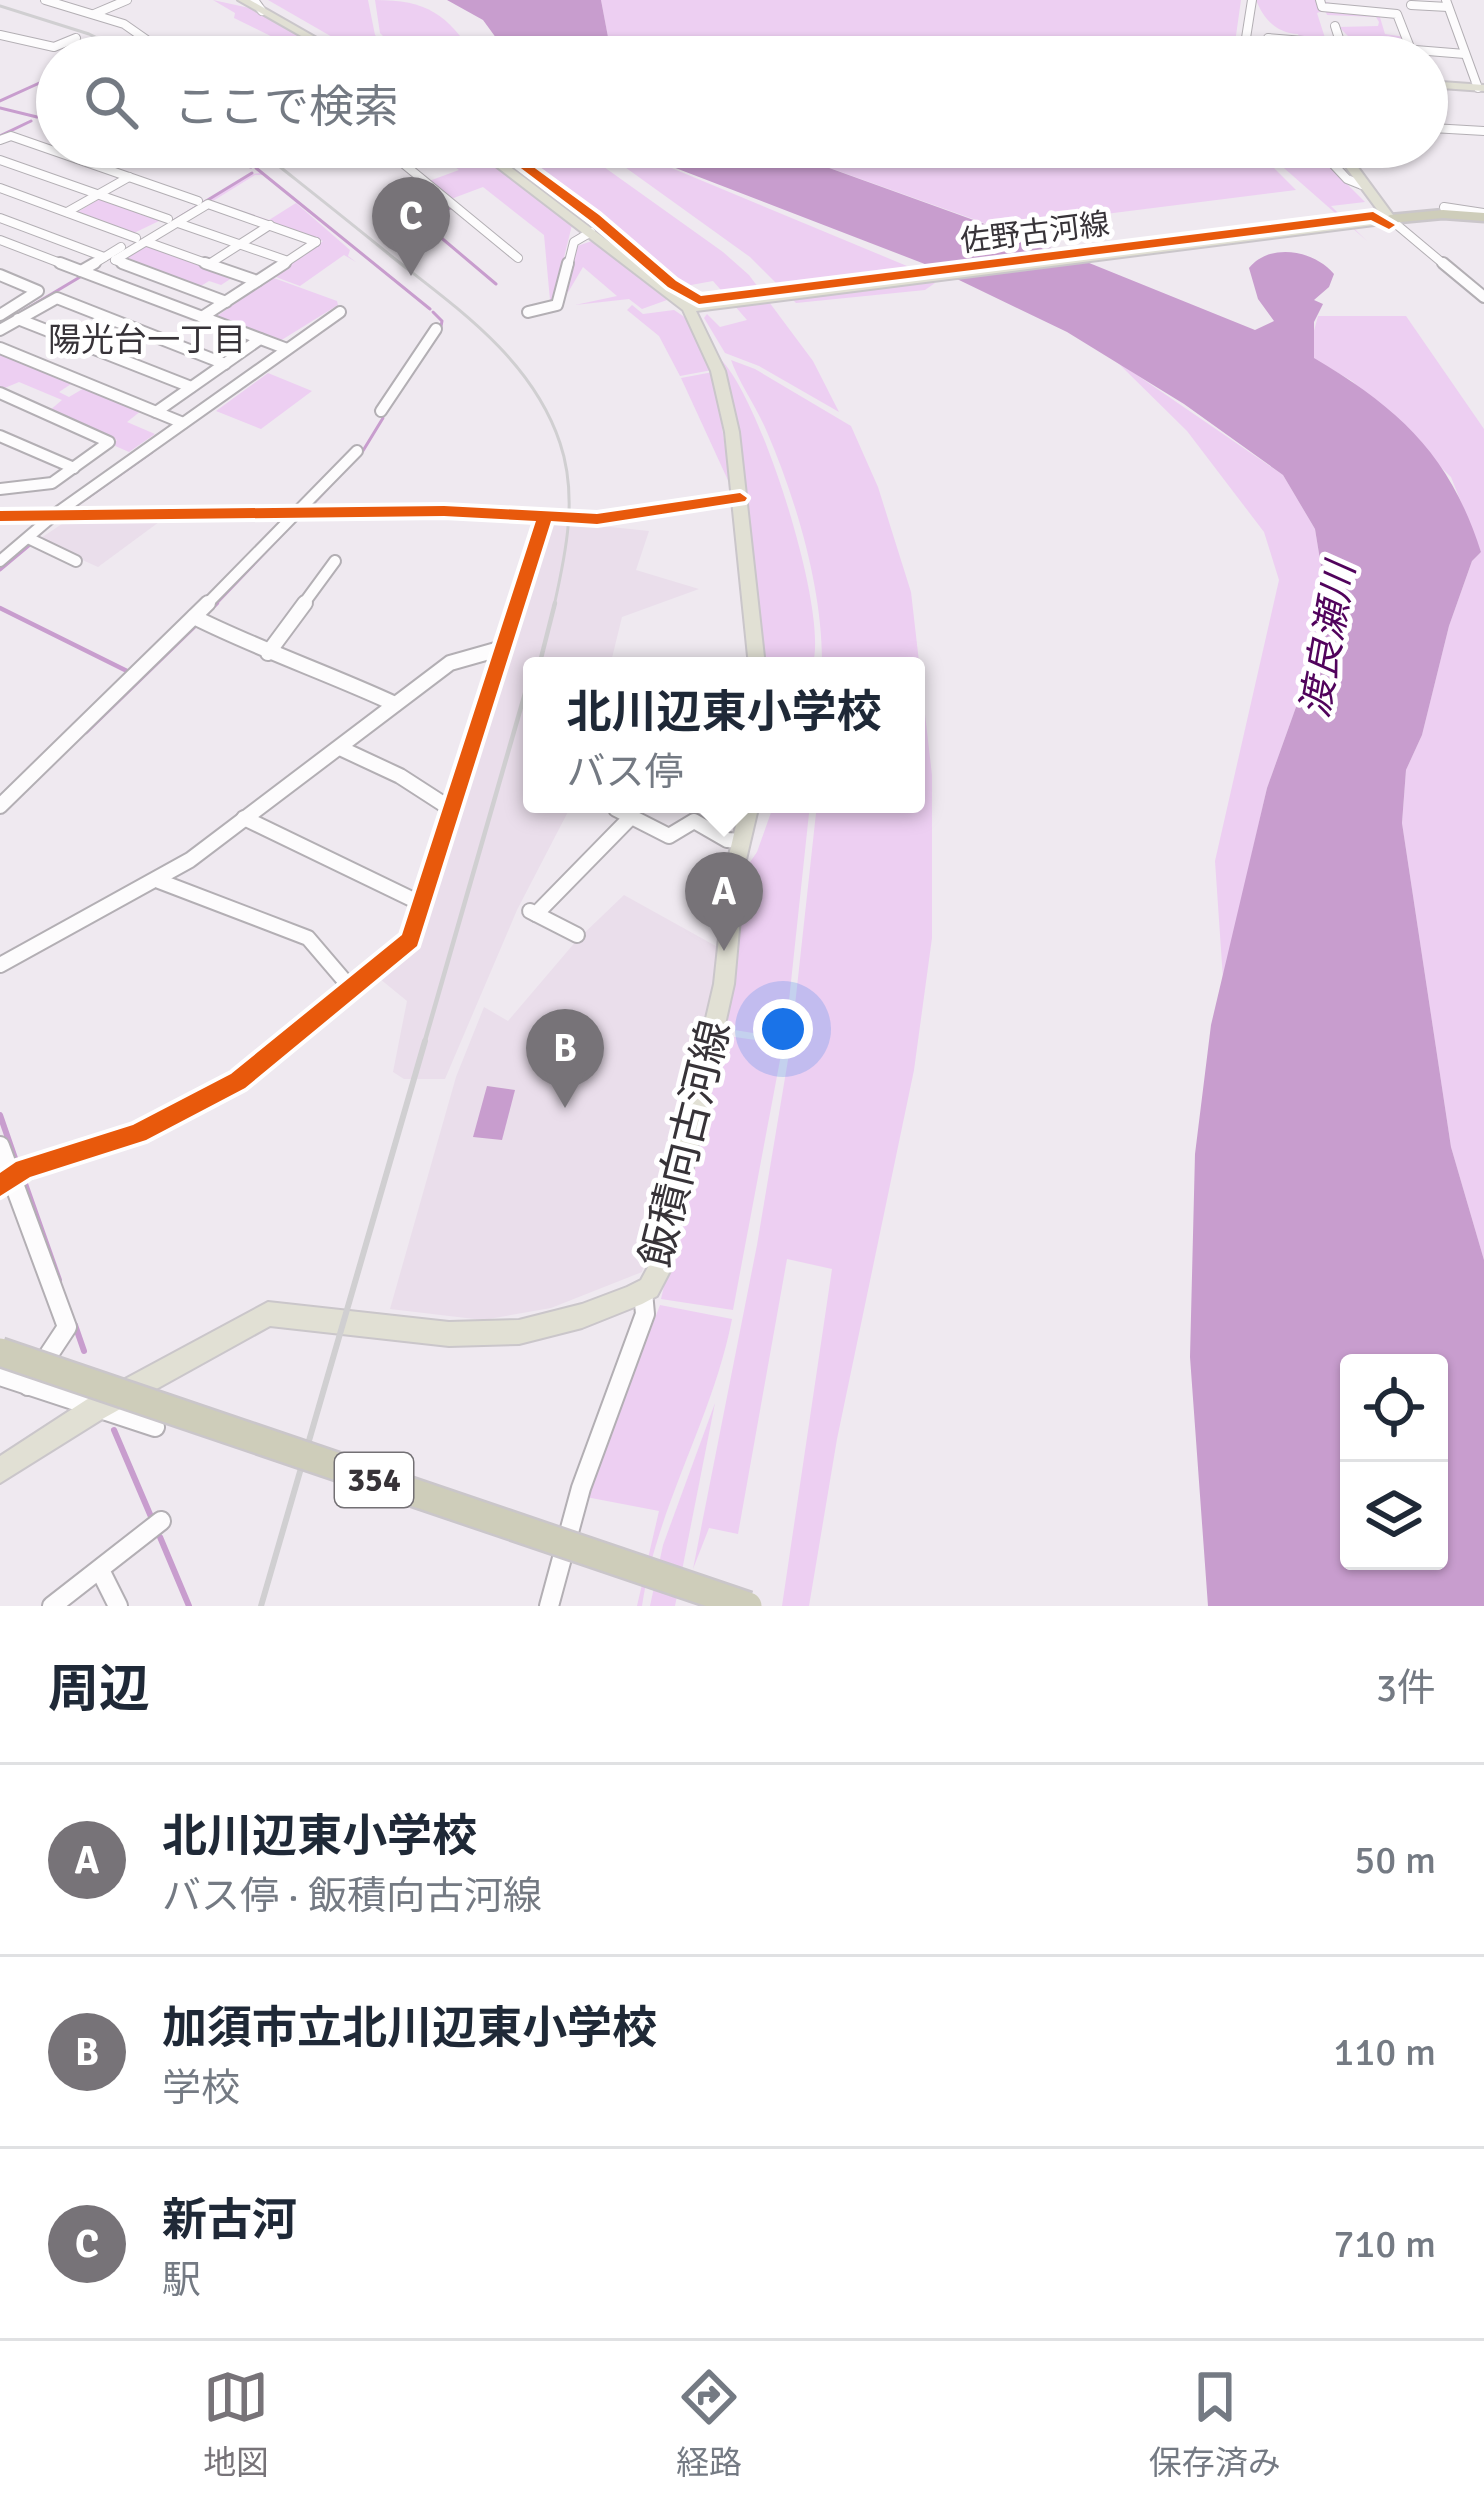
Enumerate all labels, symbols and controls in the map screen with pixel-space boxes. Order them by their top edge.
search box [36,36,1448,168]
icon: search [78,69,144,135]
text: ここで検索 [174,80,399,135]
pin: C [372,177,450,276]
street label: 佐野古河線 [958,205,1112,261]
district label: 陽光台一丁目 [48,320,246,361]
water label: 渡良瀬川 [1291,555,1366,721]
popup [523,657,925,813]
text: 北川辺東小学校 [566,685,882,740]
text: バス停 [566,748,684,796]
pin: A [685,852,763,951]
your location [753,999,813,1059]
pin: B [526,1009,604,1108]
street label: 飯積向古河線 [631,1016,741,1272]
map controls [1340,1354,1448,1570]
button: locate [1340,1354,1448,1462]
road number: 354 [335,1453,413,1507]
button: layers [1340,1462,1448,1570]
text: 周辺 [48,1658,150,1721]
text: 3件 [1376,1664,1436,1712]
text: 北川辺東小学校 [162,1809,477,1864]
text: A [75,1836,99,1884]
text: 50 m [1354,1836,1436,1884]
text: バス停 · 飯積向古河線 [162,1872,542,1920]
text: 加須市立北川辺東小学校 [162,2001,657,2056]
text: B [75,2028,99,2076]
text: 110 m [1333,2028,1436,2076]
text: 学校 [162,2064,240,2112]
text: 新古河 [162,2193,297,2248]
text: C [75,2220,99,2268]
text: 710 m [1333,2220,1436,2268]
text: 駅 [162,2256,201,2304]
tab: 地図 [203,2364,269,2484]
tab: 経路 [676,2364,742,2484]
tab: 保存済み [1149,2364,1281,2484]

